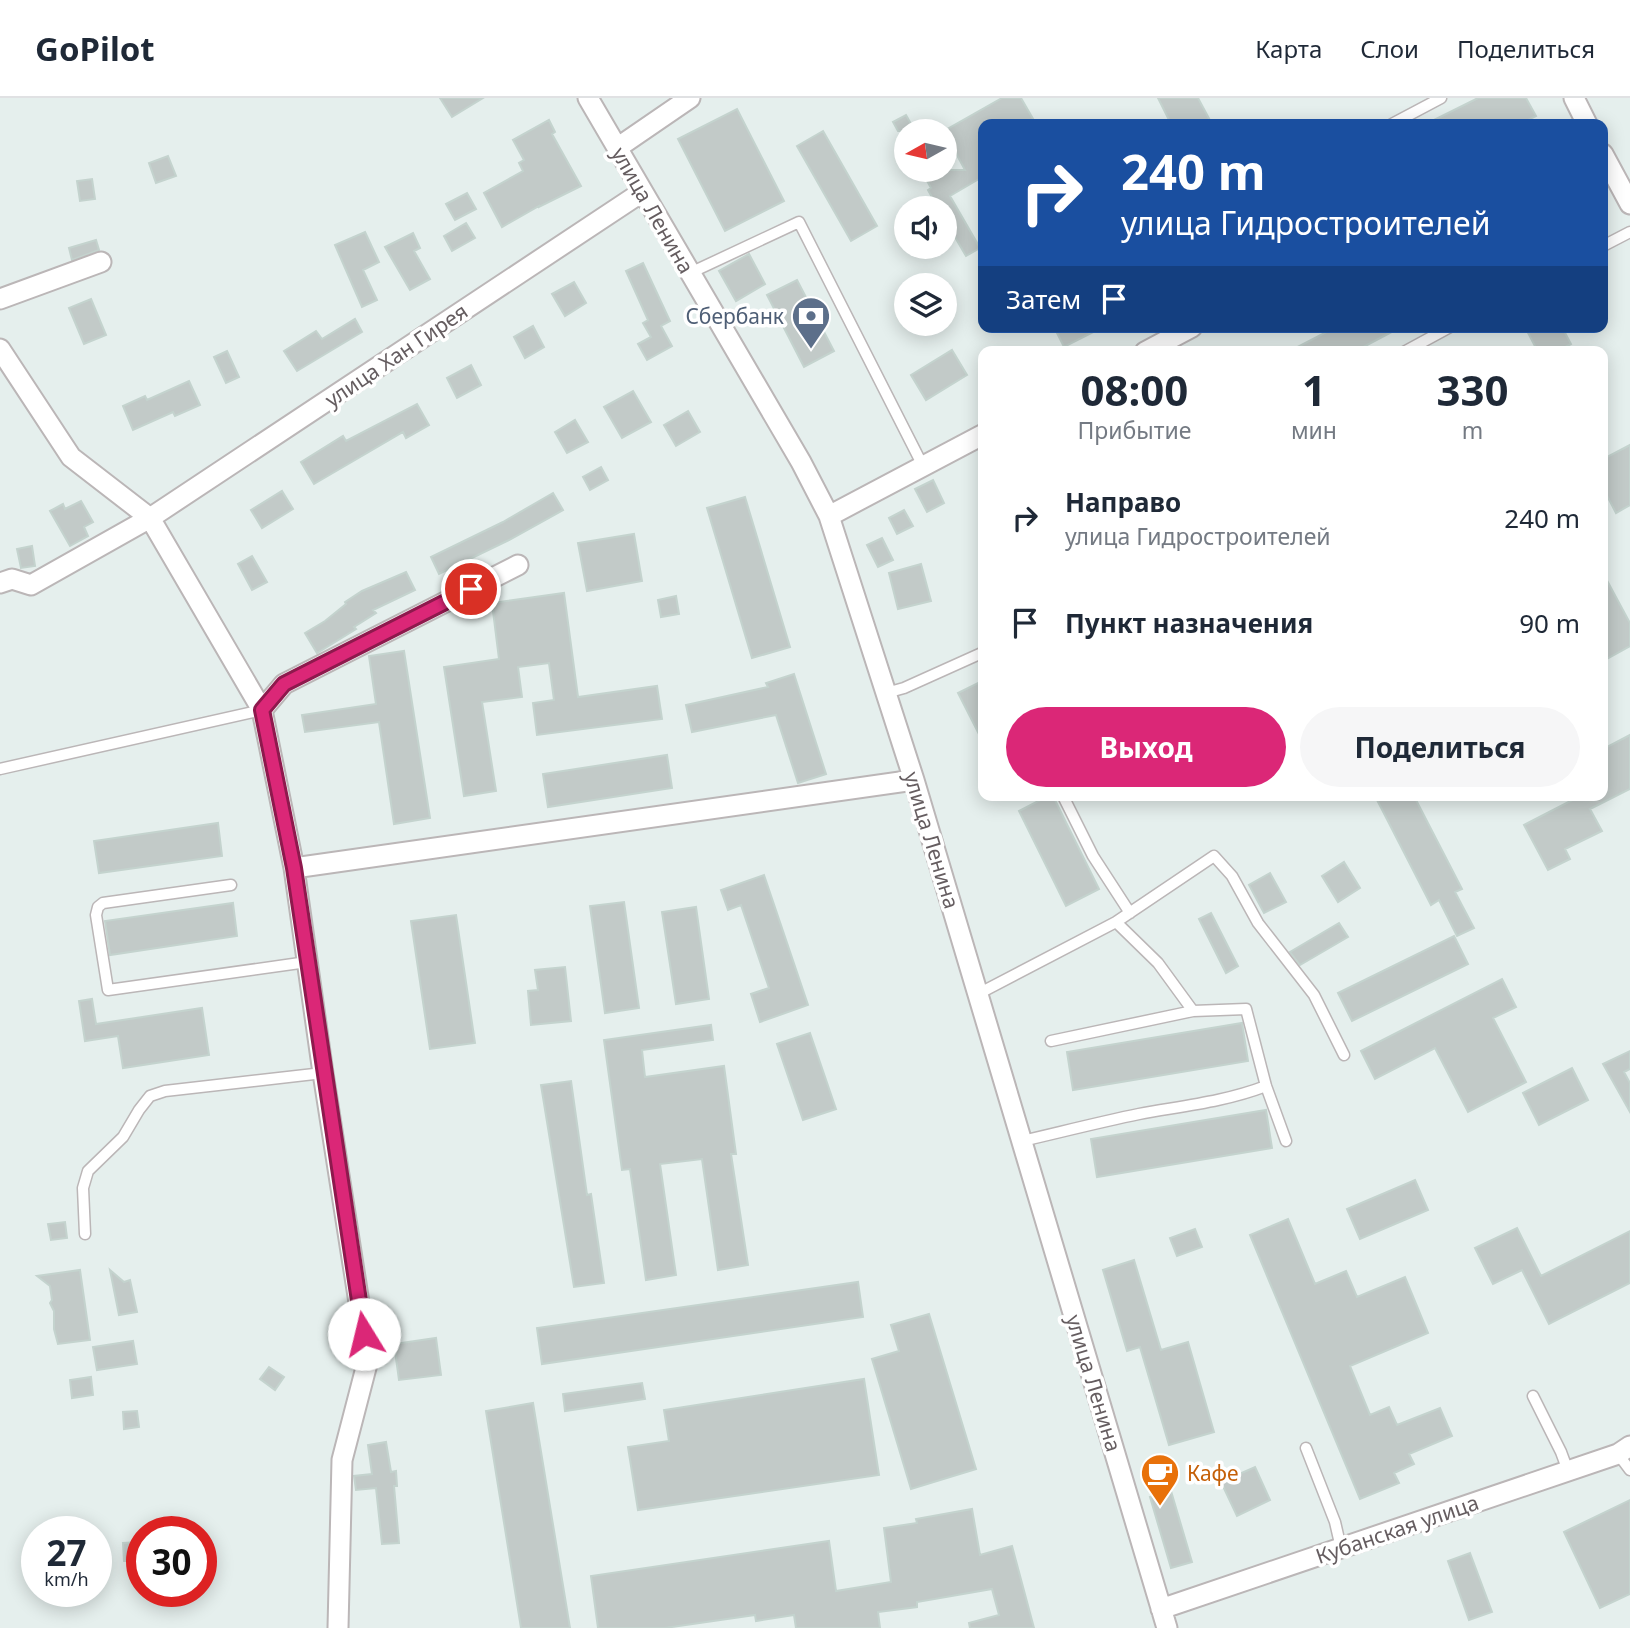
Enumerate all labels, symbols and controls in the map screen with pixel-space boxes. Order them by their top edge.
text: GoPilot [35,26,155,71]
text: Карта [1255,32,1322,65]
text: Слои [1360,32,1419,65]
text: Поделиться [1457,32,1595,65]
north arrow [894,119,957,182]
map controls [894,119,957,336]
text: 240 m [1121,138,1266,204]
street label: улица Ленина [605,142,701,278]
icon: right [1006,147,1097,238]
button: sound [894,196,957,259]
text: улица Гидростроителей [1121,201,1491,244]
button: layers [894,273,957,336]
icon: arrive [1095,280,1133,318]
text: Затем [1006,281,1081,317]
bank icon: Сбербанк [790,295,832,350]
street label: улица Хан Гирея [319,297,473,413]
place label: Сбербанк [685,302,784,330]
text: 08:00 [1081,361,1188,418]
text: 1 [1302,361,1326,418]
text: 330 [1436,361,1509,418]
text: Прибытие [1077,414,1191,446]
text: мин [1291,414,1337,446]
text: m [1462,414,1483,446]
text: Направо [1065,484,1181,520]
icon: right [1006,499,1044,537]
text: 240 m [1504,500,1580,536]
text: улица Гидростроителей [1065,520,1331,552]
pin [441,559,501,619]
icon: arrive [452,570,490,608]
icon: arrive [1006,604,1044,642]
text: Пункт назначения [1065,605,1313,641]
text: 90 m [1519,605,1580,641]
button: Выход [1006,707,1286,787]
button: Поделиться [1300,707,1580,787]
street label: улица Ленина [898,768,966,912]
position arrow [327,1297,401,1371]
street label: улица Ленина [1060,1311,1128,1455]
cafe icon: Кафе [1139,1452,1181,1507]
place label: Кафе [1187,1459,1239,1487]
street label: Кубанская улица [1312,1488,1482,1570]
speed limit sign: 30 [126,1516,217,1607]
text: 27 [46,1529,87,1576]
text: km/h [44,1567,89,1591]

